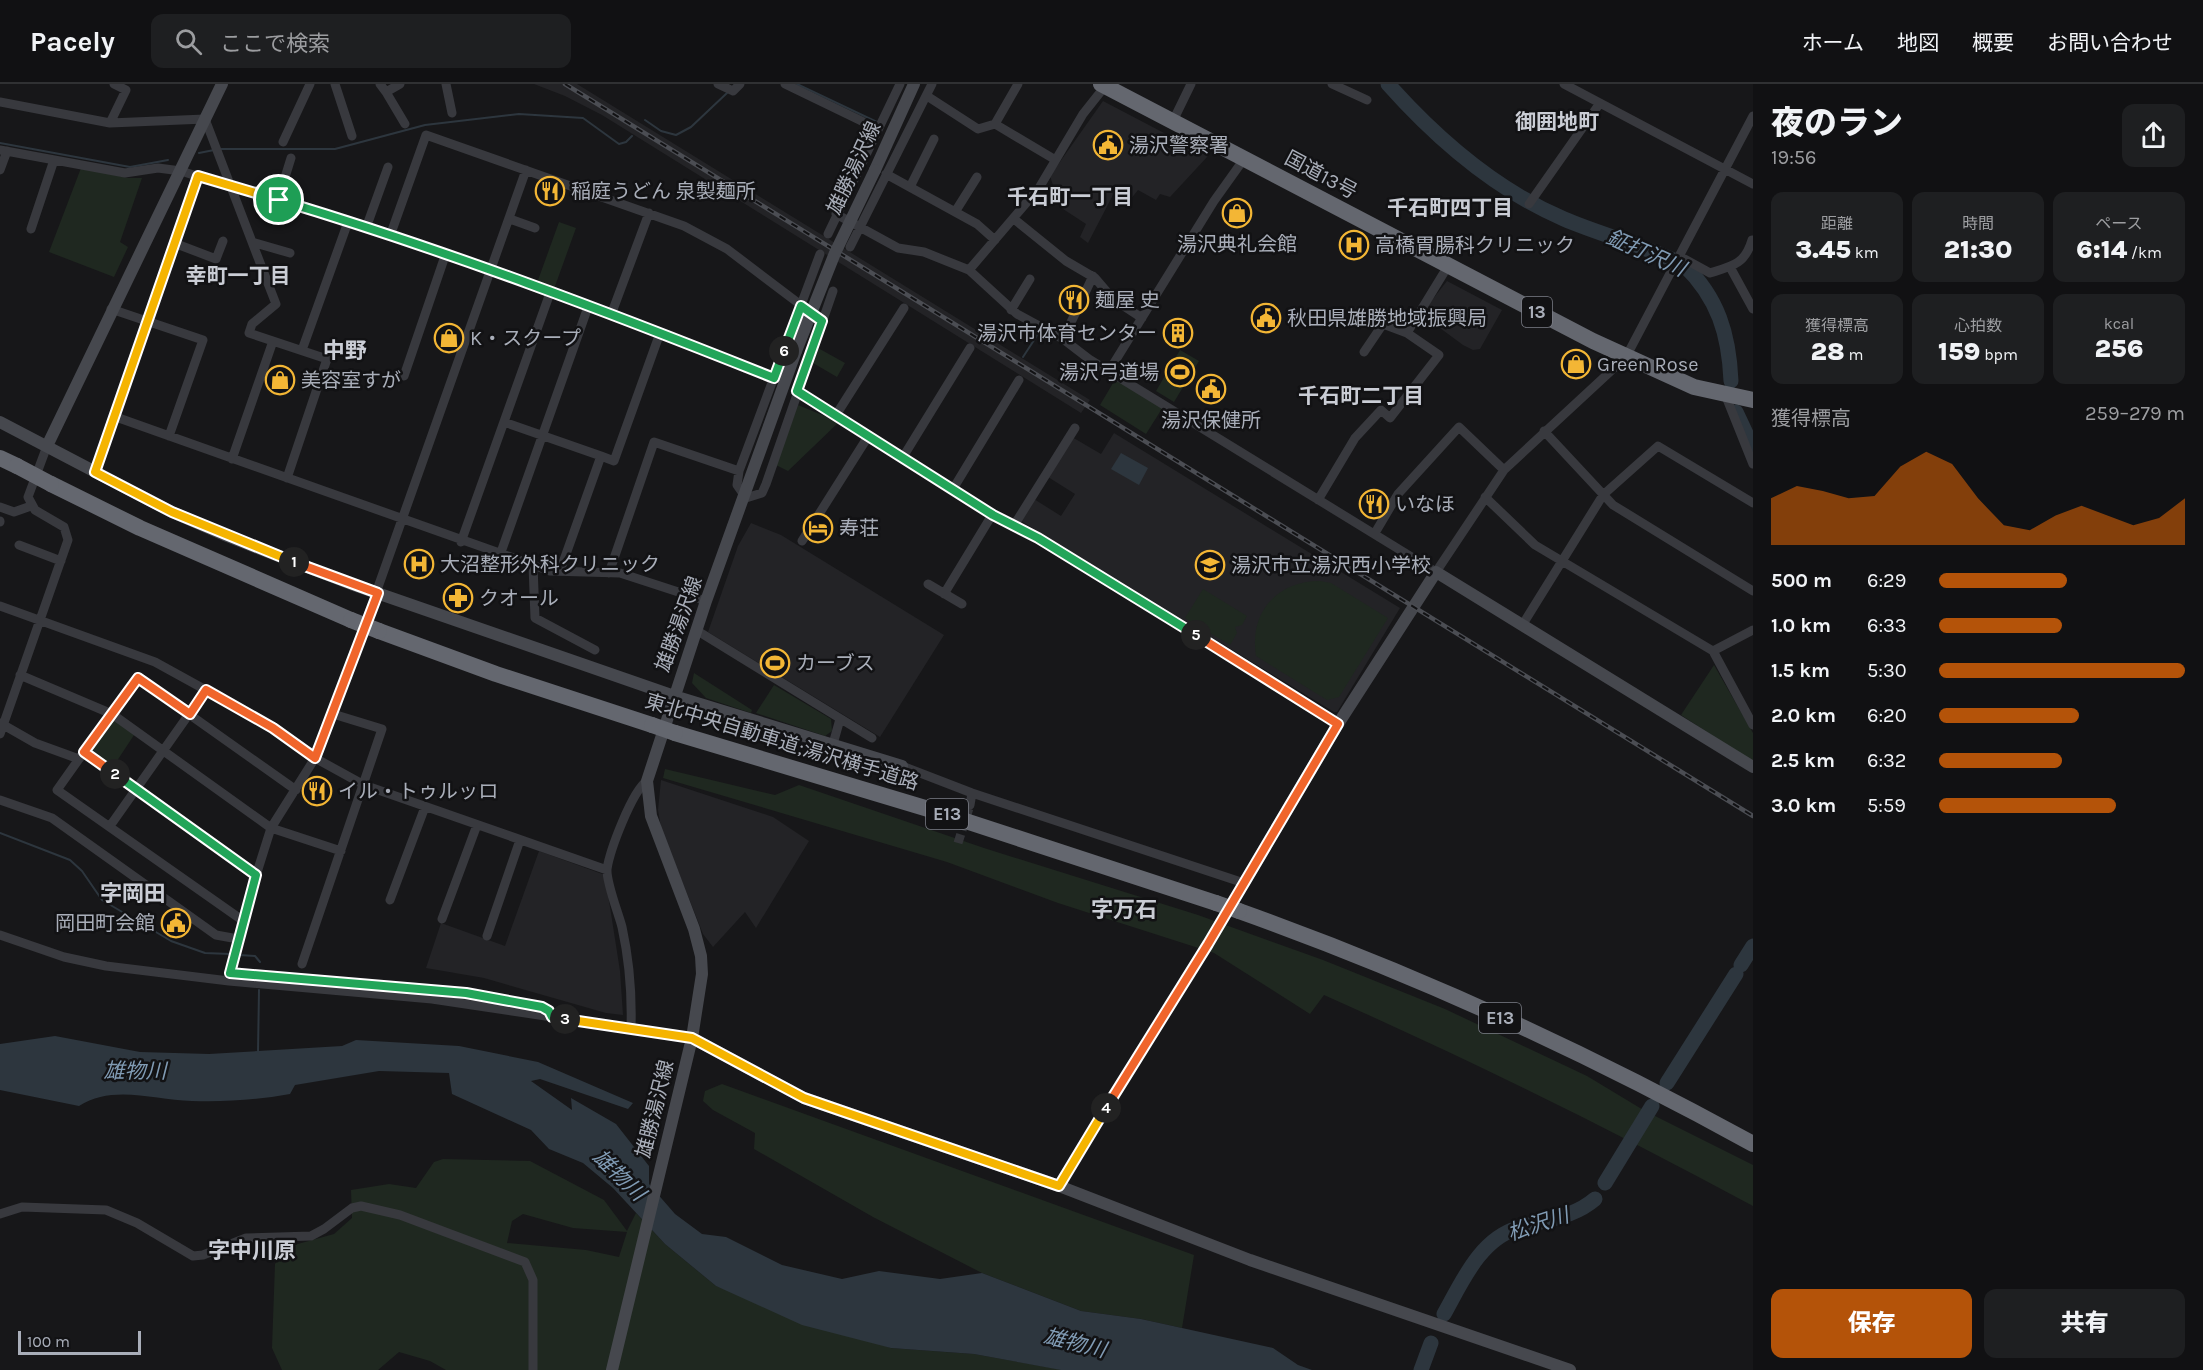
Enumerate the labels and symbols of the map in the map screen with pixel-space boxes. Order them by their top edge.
district label: 御囲地町 [1515,110,1599,134]
street label: 雄勝湯沢線 [822,118,886,218]
public building icon: 湯沢警察署 [1092,129,1124,161]
place label: 湯沢警察署 [1129,134,1229,157]
street label: 国道13号 [1281,146,1361,204]
pin [253,174,304,225]
restaurant icon: 稲庭うどん 泉製麺所 [534,175,566,207]
place label: 稲庭うどん 泉製麺所 [571,180,756,203]
district label: 千石町一丁目 [1007,185,1133,209]
district label: 千石町四丁目 [1387,196,1513,220]
shop icon: 湯沢典礼会館 [1221,197,1253,229]
water label: 鉦打沢川 [1603,225,1691,282]
hospital icon: 高橋胃腸科クリニック [1338,229,1370,261]
place label: 湯沢典礼会館 [1177,233,1297,256]
place label: 高橋胃腸科クリニック [1375,234,1575,257]
district label: 幸町一丁目 [186,264,291,288]
restaurant icon: 麺屋 史 [1058,284,1090,316]
place label: 麺屋 史 [1095,289,1160,312]
road number: 13 [1522,297,1552,327]
public building icon: 秋田県雄勝地域振興局 [1250,302,1282,334]
place label: 秋田県雄勝地域振興局 [1287,307,1487,330]
building icon: 湯沢市体育センター [1162,317,1194,349]
shop icon: K・スクープ [433,322,465,354]
place label: 湯沢市体育センター [977,322,1157,345]
place label: K・スクープ [470,327,581,350]
pin: 6 [769,336,799,366]
district label: 中野 [323,338,367,364]
shop icon: Green Rose [1560,348,1592,380]
place label: Green Rose [1597,353,1698,376]
sports icon: 湯沢弓道場 [1164,356,1196,388]
place label: 湯沢弓道場 [1059,361,1159,384]
shop icon: 美容室すが [264,364,296,396]
place label: 美容室すが [301,369,401,392]
public building icon: 湯沢保健所 [1195,373,1227,405]
district label: 千石町二丁目 [1298,384,1424,408]
place label: 湯沢保健所 [1161,409,1261,432]
restaurant icon: いなほ [1358,488,1390,520]
place label: いなほ [1395,493,1455,516]
hotel icon: 寿荘 [802,512,834,544]
place label: 寿荘 [839,517,879,540]
pin: 1 [279,547,309,577]
hospital icon: 大沼整形外科クリニック [403,548,435,580]
school or university icon: 湯沢市立湯沢西小学校 [1194,549,1226,581]
place label: 大沼整形外科クリニック [440,553,660,576]
place label: 湯沢市立湯沢西小学校 [1231,554,1431,577]
street label: 雄勝湯沢線 [651,573,707,675]
pharmacy icon: クオール [442,582,474,614]
place label: クオール [479,587,559,610]
pin: 5 [1181,620,1211,650]
sports icon: カーブス [759,647,791,679]
place label: カーブス [796,652,875,675]
street label: 東北中央自動車道;湯沢横手道路 [642,689,922,795]
pin: 2 [100,759,130,789]
restaurant icon: イル・トゥルッロ [301,775,333,807]
place label: イル・トゥルッロ [338,780,498,803]
road number: E13 [926,799,968,829]
district label: 字岡田 [100,881,166,907]
district label: 字万石 [1091,897,1157,923]
public building icon: 岡田町会館 [160,907,192,939]
place label: 岡田町会館 [55,912,155,935]
road number: E13 [1479,1003,1521,1033]
pin: 3 [550,1004,580,1034]
street label: 雄勝湯沢線 [632,1058,678,1160]
water label: 雄物川 [104,1059,168,1083]
pin: 4 [1091,1093,1121,1123]
water label: 雄物川 [588,1144,651,1207]
water label: 松沢川 [1504,1202,1574,1245]
district label: 字中川原 [208,1238,296,1264]
water label: 雄物川 [1042,1324,1110,1363]
scale bar [18,1328,141,1356]

